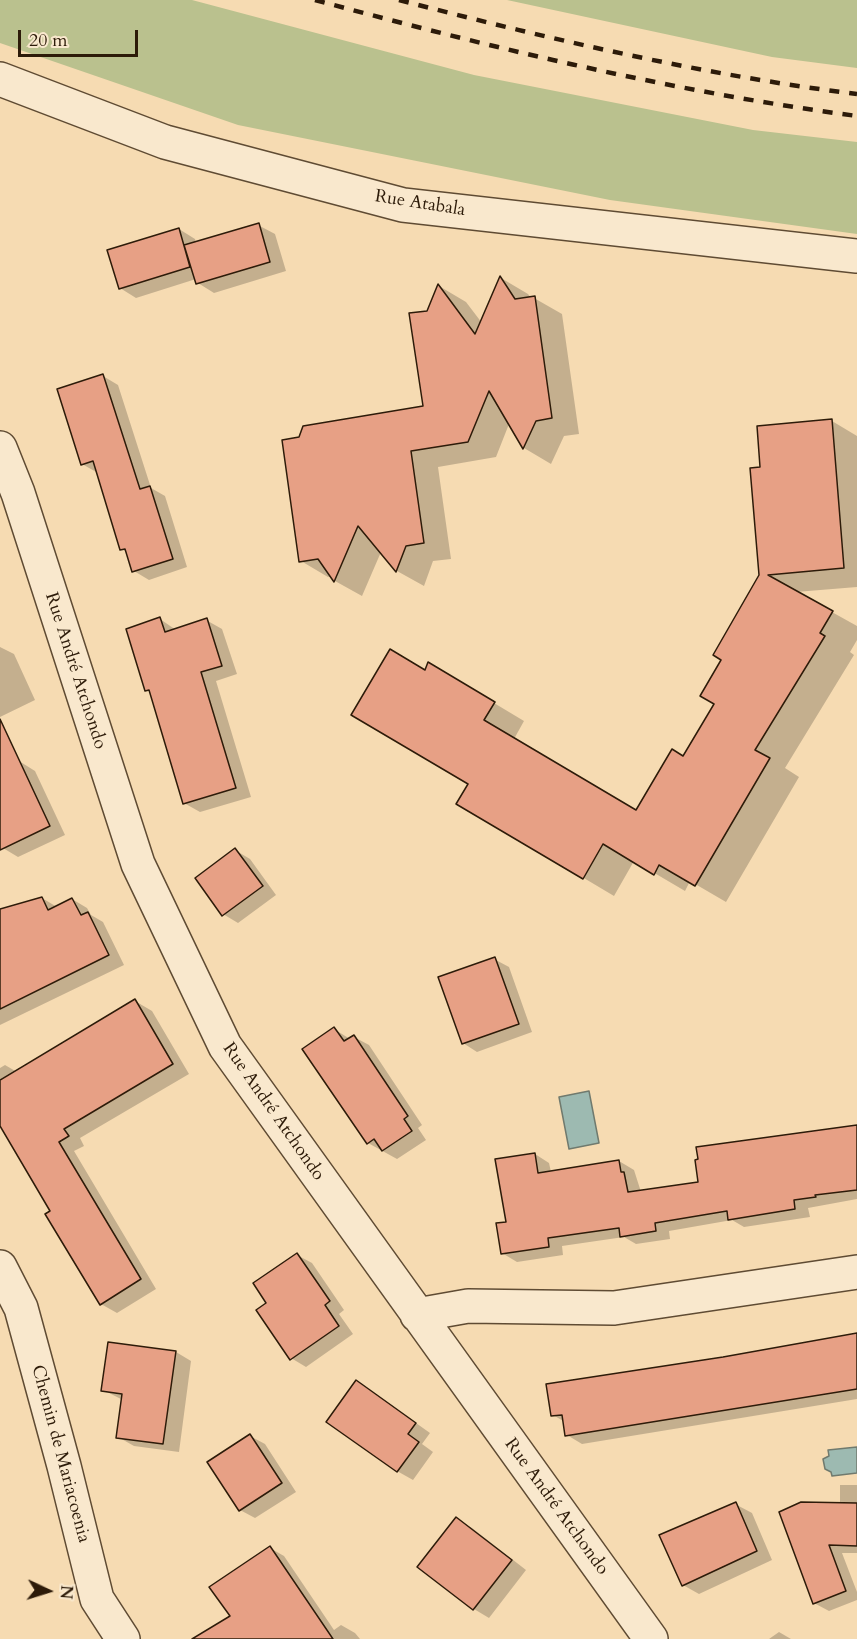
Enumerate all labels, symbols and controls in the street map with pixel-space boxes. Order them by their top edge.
scale bar [21,18,141,56]
text: 20 m [29,28,68,53]
street label: Rue Atabala [373,186,467,222]
street label: Rue André Atchondo [39,590,111,752]
street label: Rue André Atchondo [217,1039,329,1185]
street label: Chemin de Mariacoenia [26,1363,94,1545]
street label: Rue André Atchondo [499,1435,613,1579]
north arrow [18,1561,78,1621]
text: N [54,1585,77,1600]

